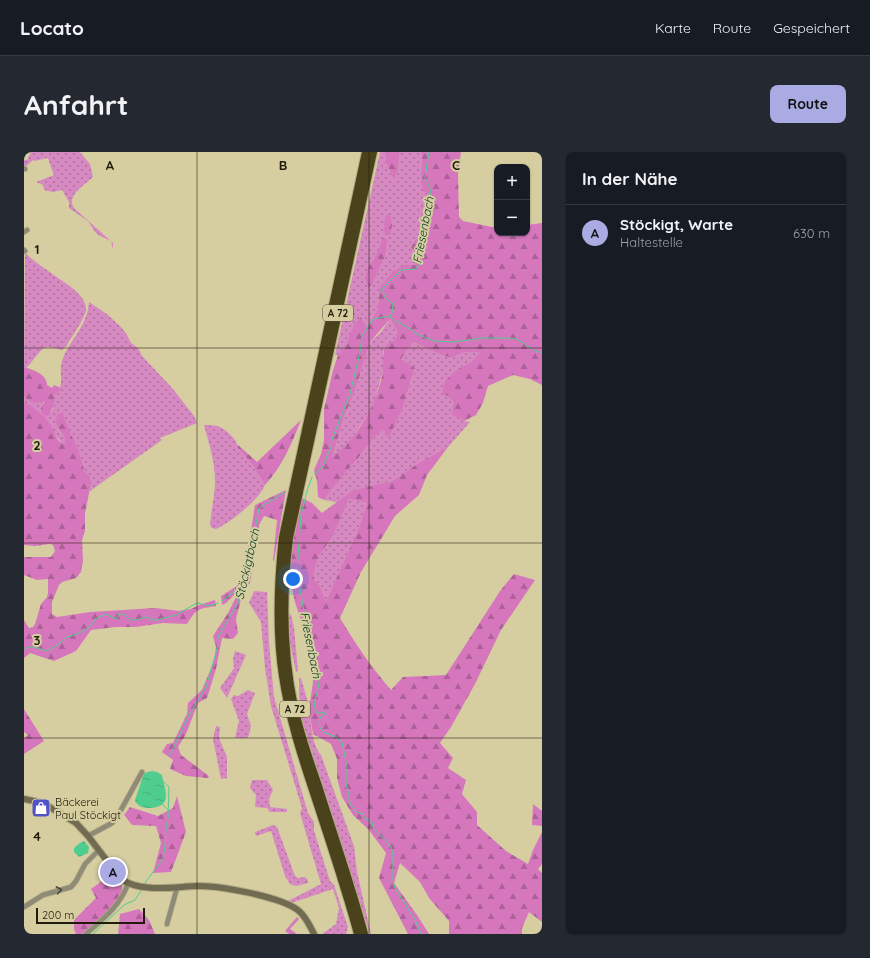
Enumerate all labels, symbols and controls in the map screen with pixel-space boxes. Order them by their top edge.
text: Locato [20,16,84,40]
text: Karte [655,19,691,37]
text: Route [713,19,751,37]
text: Gespeichert [773,19,850,37]
button: Route [770,85,846,123]
text: Anfahrt [24,87,128,122]
text: A [106,157,115,173]
text: B [279,157,287,173]
text: C [452,157,460,173]
map controls [494,164,530,236]
button: + [494,164,530,200]
text: In der Nähe [582,168,678,189]
water label: Friesenbach [409,195,437,265]
button: − [494,200,530,236]
text: Stöckigt, Warte [620,215,733,234]
text: A [591,225,599,241]
text: 630 m [793,225,830,241]
text: Haltestelle [620,234,683,250]
text: 1 [34,241,40,257]
road number: A 72 [323,305,353,321]
text: 2 [33,437,41,453]
water label: Stöckigtbach [232,527,262,601]
your location [283,569,303,589]
water label: Friesenbach [297,610,325,680]
text: 3 [34,632,41,648]
road number: A 72 [280,701,310,717]
place label: Bäckerei Paul Stöckigt [55,795,121,822]
shop icon: Bäckerei Paul Stöckigt [30,797,52,819]
text: 4 [33,828,41,844]
pin: A [100,857,126,887]
one-way arrow [56,887,62,895]
scale bar [36,906,145,925]
text: 200 m [42,908,74,922]

